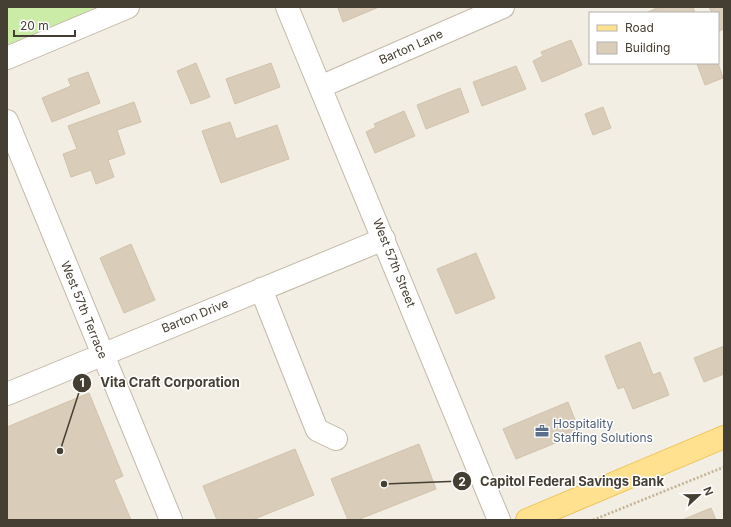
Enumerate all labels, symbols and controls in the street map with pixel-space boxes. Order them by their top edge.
scale bar [14,12,75,38]
legend [589,12,719,64]
text: 20 m [20,18,49,33]
text: Road [625,20,654,35]
street label: Barton Lane [377,26,445,67]
text: Building [625,40,670,55]
street label: West 57th Street [370,216,419,309]
street label: West 57th Terrace [58,259,111,361]
street label: Barton Drive [159,295,230,336]
callout: Vita Craft Corporation [72,370,248,395]
text: Vita Craft Corporation [100,374,240,390]
text: 1 [79,375,85,390]
place label: Hospitality Staffing Solutions [553,416,653,445]
office icon: Hospitality Staffing Solutions [534,423,550,439]
callout: Capitol Federal Savings Bank [452,469,672,494]
text: Capitol Federal Savings Bank [480,473,664,489]
text: 2 [458,474,466,489]
north arrow [679,475,719,515]
text: N [700,485,716,498]

